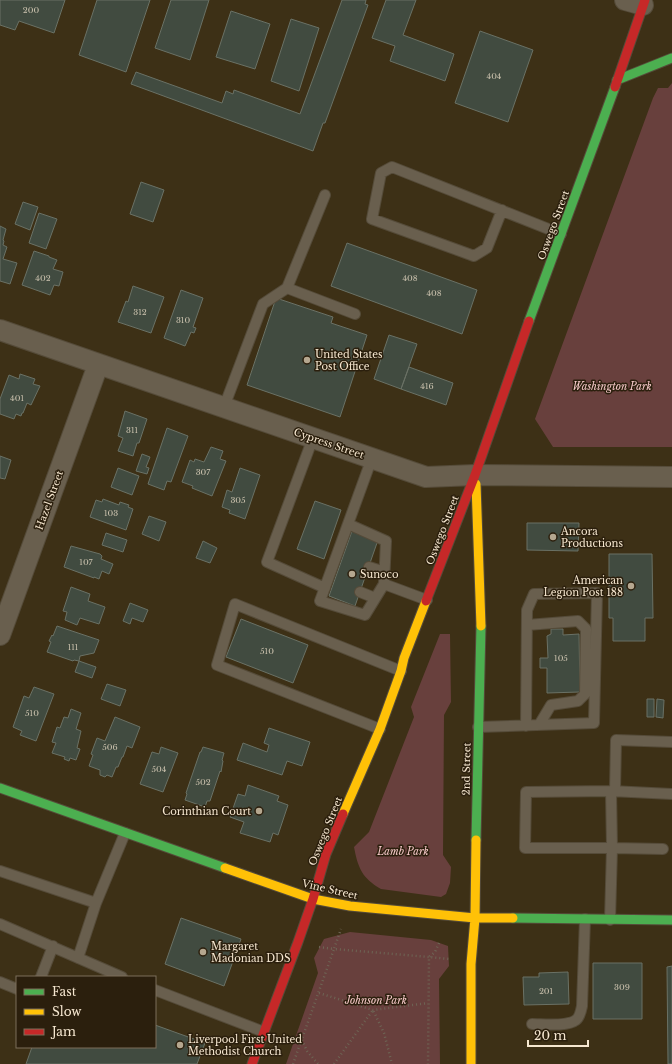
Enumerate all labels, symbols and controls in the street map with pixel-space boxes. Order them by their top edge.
house number: 200 [23,5,39,15]
house number: 404 [486,71,502,81]
street label: Oswego Street [535,188,572,262]
house number: 402 [35,273,51,283]
house number: 408 [402,273,418,283]
house number: 408 [426,288,442,298]
house number: 312 [133,307,147,317]
house number: 310 [176,315,190,325]
place label: United States Post Office [315,348,383,373]
marker: United States Post Office [302,355,312,365]
park label: Washington Park [572,380,652,393]
house number: 416 [420,381,434,391]
house number: 401 [10,393,24,403]
house number: 311 [126,425,138,435]
street label: Cypress Street [292,425,366,462]
house number: 307 [196,467,211,477]
street label: Hazel Street [33,468,66,532]
street label: Oswego Street [423,493,462,567]
house number: 305 [230,495,246,505]
house number: 103 [104,508,118,518]
place label: Ancora Productions [560,525,624,550]
marker: Ancora Productions [548,532,558,542]
house number: 107 [79,557,94,567]
place label: Sunoco [360,568,399,581]
marker: Sunoco [347,569,357,579]
place label: American Legion Post 188 [543,574,623,599]
marker: American Legion Post 188 [626,581,636,591]
house number: 111 [68,642,79,652]
house number: 510 [260,646,274,656]
house number: 105 [554,653,568,663]
house number: 510 [25,708,39,718]
house number: 506 [102,742,118,752]
street label: 2nd Street [460,742,473,795]
house number: 504 [152,764,167,774]
house number: 502 [195,777,211,787]
street label: Oswego Street [306,795,345,868]
place label: Corinthian Court [162,805,251,818]
marker: Corinthian Court [254,806,264,816]
park label: Lamb Park [376,845,429,858]
street label: Vine Street [300,877,359,902]
place label: Margaret Madonian DDS [211,940,290,965]
marker: Margaret Madonian DDS [198,947,208,957]
legend [16,976,156,1048]
house number: 309 [614,982,630,992]
text: Fast [52,984,77,999]
house number: 201 [539,986,554,996]
park label: Johnson Park [344,994,407,1007]
text: Slow [52,1004,82,1019]
scale bar [528,1022,588,1048]
text: Jam [50,1024,76,1039]
text: 20 m [534,1028,566,1043]
place label: Liverpool First United Methodist Church [188,1033,302,1058]
marker: Liverpool First United Methodist Church [175,1040,185,1050]

